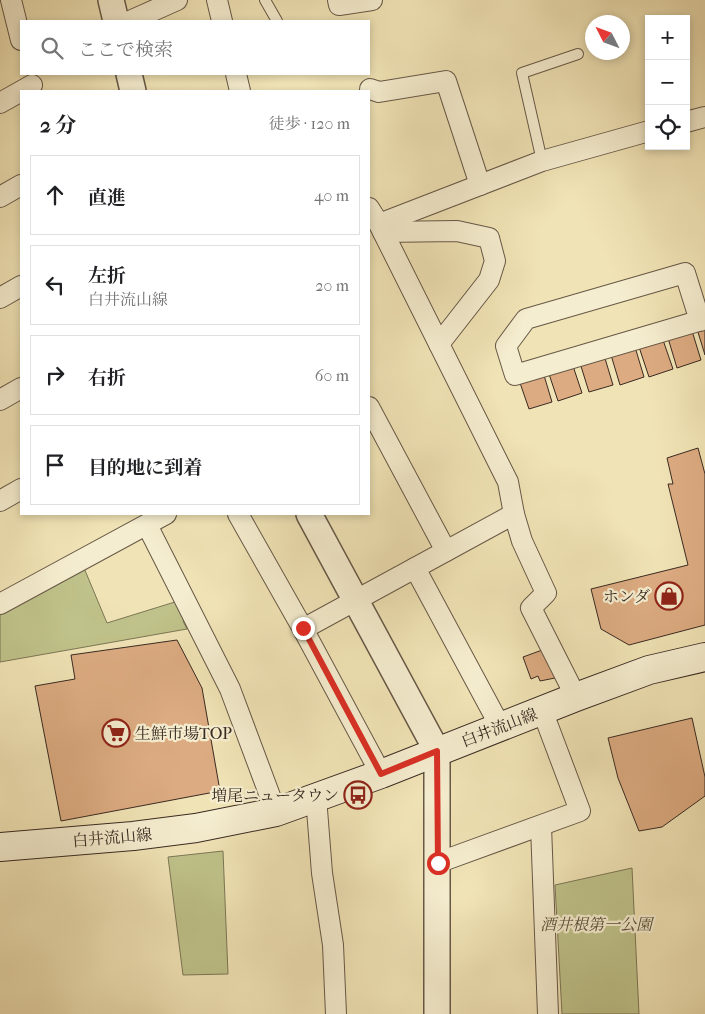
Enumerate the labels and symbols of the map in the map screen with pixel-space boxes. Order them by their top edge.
north arrow [585,15,630,60]
shop icon: ホンダ [654,581,684,611]
place label: ホンダ [603,587,650,606]
route end [292,617,315,640]
street label: 白井流山線 [458,704,540,751]
supermarket icon: 生鮮市場TOP [101,718,131,748]
place label: 生鮮市場TOP [135,724,232,743]
bus stop icon: 増尾ニュータウン [343,780,373,810]
place label: 増尾ニュータウン [211,786,339,805]
street label: 白井流山線 [71,825,153,850]
route start [427,852,450,875]
park label: 酒井根第一公園 [540,915,655,934]

